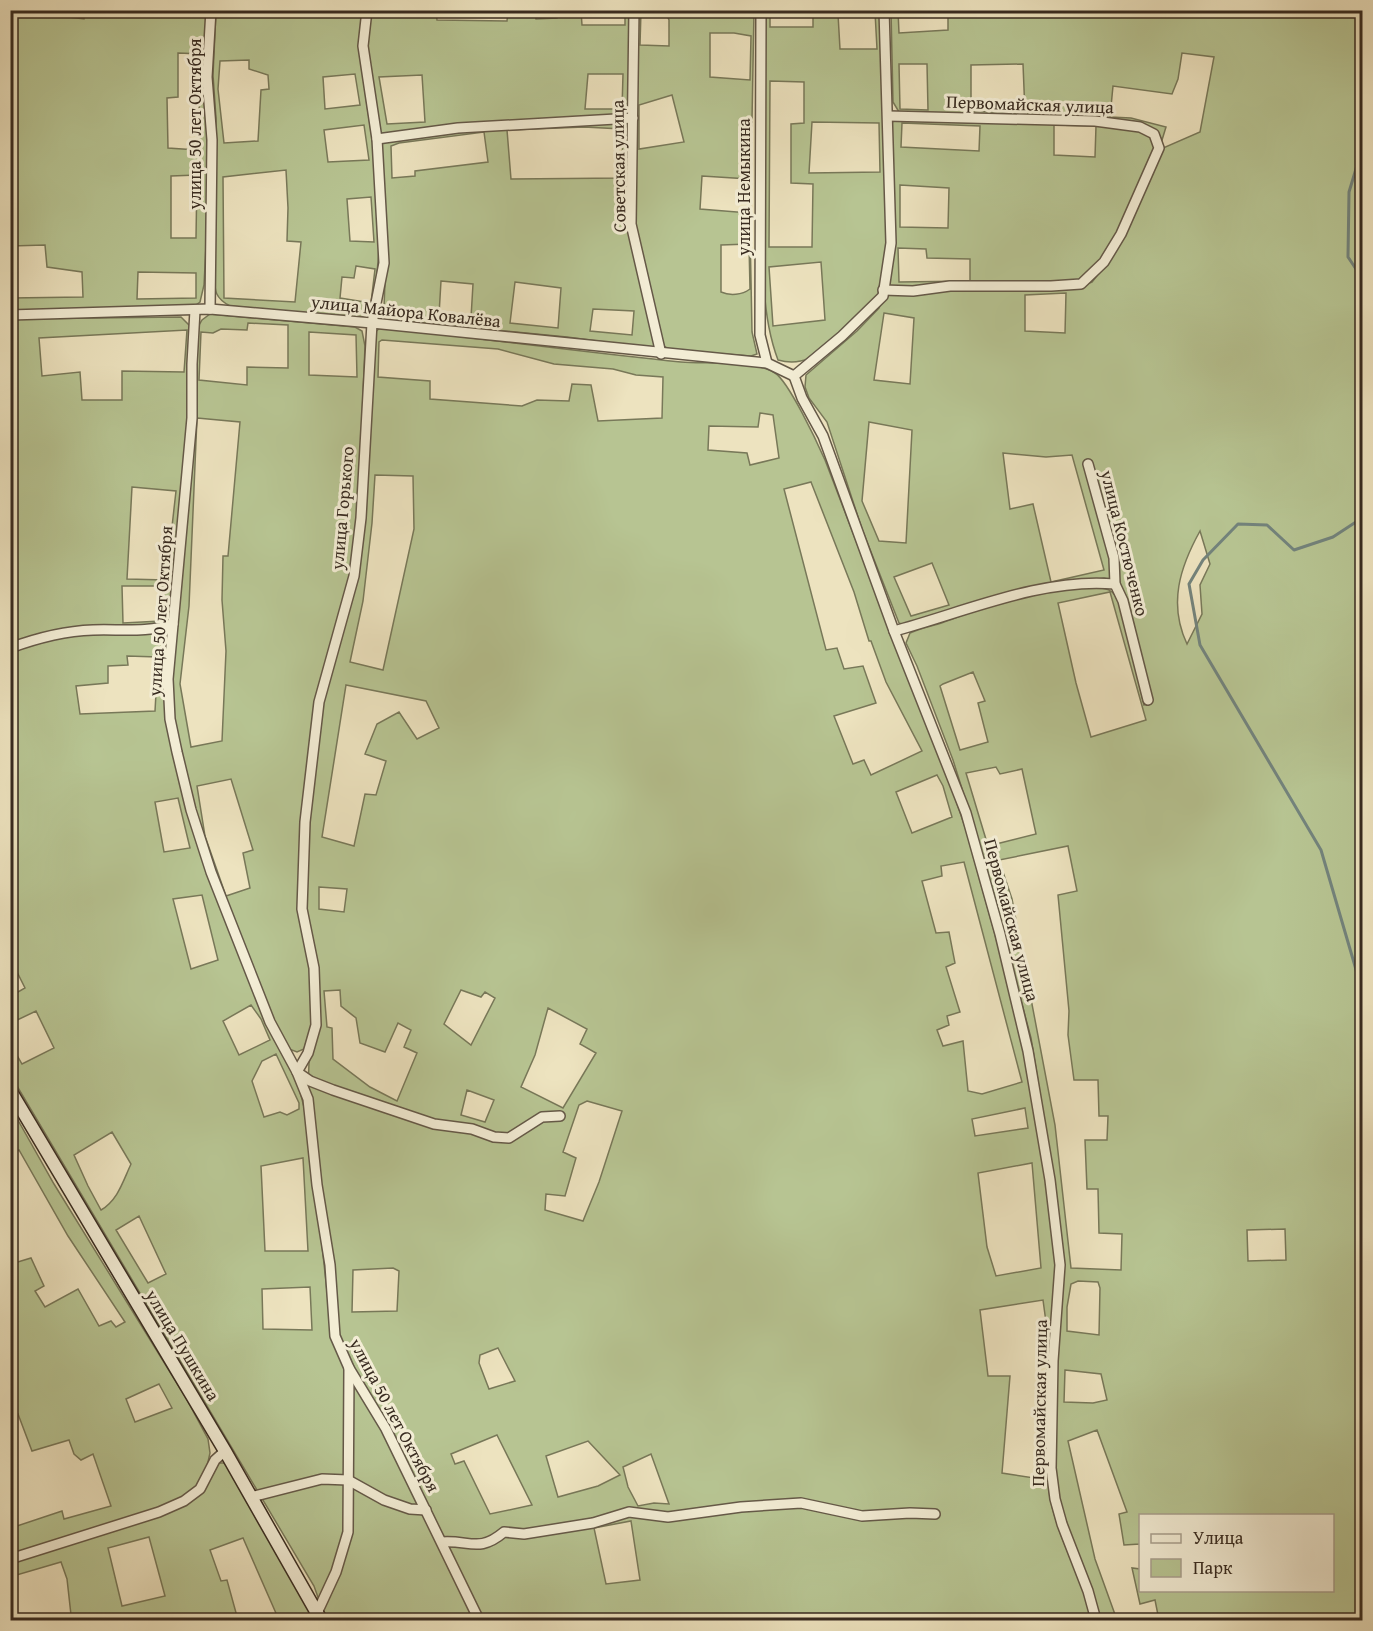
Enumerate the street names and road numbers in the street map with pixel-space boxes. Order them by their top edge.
street label: улица 50 лет Октября [181,38,208,211]
street label: Первомайская улица [946,88,1115,120]
street label: Советская улица [603,99,633,232]
street label: улица Немыкина [730,118,757,257]
street label: улица Майора Ковалёва [309,288,503,334]
street label: улица Горького [323,445,361,572]
street label: улица Костюченко [1094,466,1156,619]
street label: улица 50 лет Октября [140,525,179,698]
street label: Первомайская улица [977,836,1047,1005]
street label: улица Пушкина [138,1283,227,1406]
street label: Первомайская улица [1024,1319,1054,1487]
street label: улица 50 лет Октября [342,1332,447,1497]

